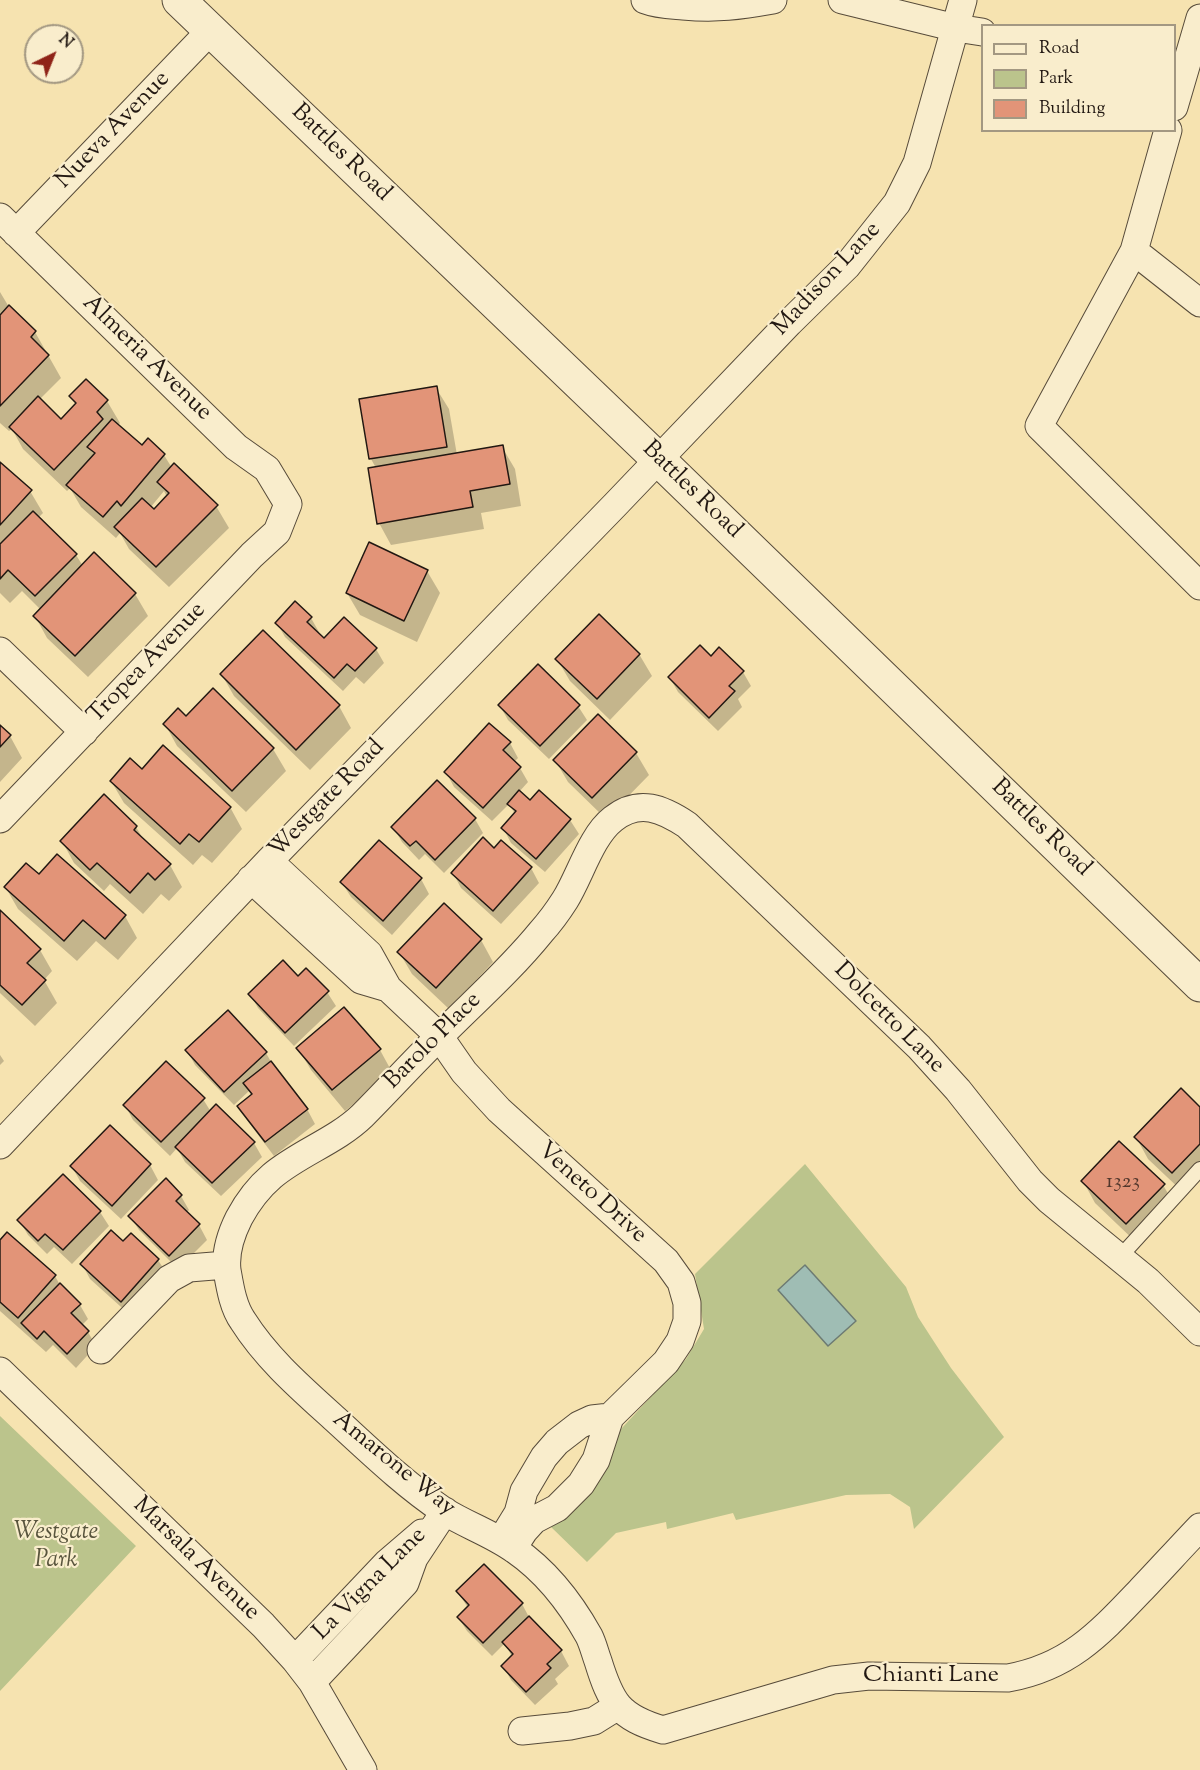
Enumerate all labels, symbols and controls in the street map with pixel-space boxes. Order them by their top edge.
north arrow [24,24,84,84]
legend [981,24,1176,132]
text: N [53,29,78,55]
text: Road [1039,36,1079,62]
street label: Nueva Avenue [51,66,177,196]
text: Park [1039,66,1073,92]
text: Building [1039,96,1105,122]
street label: Battles Road [284,99,396,209]
street label: Madison Lane [768,217,888,343]
street label: Almeria Avenue [75,290,217,428]
street label: Battles Road [635,436,747,546]
street label: Tropea Avenue [83,597,213,731]
street label: Westgate Road [264,735,392,865]
street label: Battles Road [984,774,1096,884]
street label: Dolcetto Lane [826,957,950,1081]
street label: Barolo Place [379,987,489,1097]
street label: Veneto Drive [530,1137,652,1251]
house number: 1323 [1106,1170,1140,1196]
street label: Amarone Way [326,1406,460,1524]
street label: Marsala Avenue [126,1492,264,1628]
park label: Westgate Park [14,1520,98,1576]
street label: La Vigna Lane [308,1522,434,1648]
street label: Chianti Lane [863,1663,999,1691]

